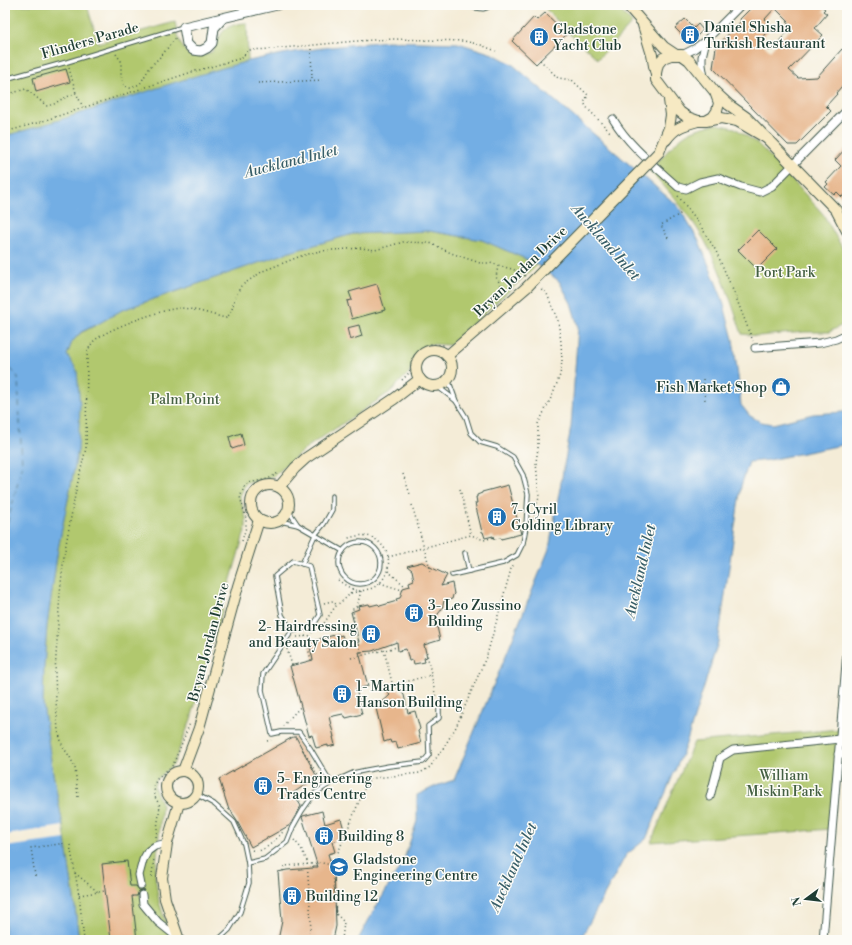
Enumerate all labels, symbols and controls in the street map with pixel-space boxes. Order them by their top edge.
street label: Flinders Parade [40,18,141,63]
place label: Daniel Shisha Turkish Restaurant [704,19,825,53]
place label: Gladstone Yacht Club [552,21,621,55]
building icon: Daniel Shisha Turkish Restaurant [679,24,701,46]
building icon: Gladstone Yacht Club [528,26,550,48]
water label: Auckland Inlet [241,140,341,183]
water label: Auckland Inlet [566,199,645,285]
street label: Bryan Jordan Drive [469,222,571,322]
park label: Port Park [755,264,816,282]
shop icon: Fish Market Shop [770,376,792,398]
place label: Fish Market Shop [656,379,767,397]
park label: Palm Point [150,391,220,409]
place label: 7- Cyril Golding Library [511,501,613,535]
building icon: 7- Cyril Golding Library [486,506,508,528]
water label: Auckland Inlet [620,521,661,622]
street label: Bryan Jordan Drive [184,580,234,705]
place label: 3- Leo Zussino Building [427,597,522,631]
building icon: 3- Leo Zussino Building [403,602,425,624]
place label: 2- Hairdressing and Beauty Salon [249,618,358,652]
building icon: 2- Hairdressing and Beauty Salon [360,623,382,645]
place label: 1- Martin Hanson Building [356,678,463,712]
building icon: 1- Martin Hanson Building [331,683,353,705]
park label: William Miskin Park [746,767,822,801]
place label: 5- Engineering Trades Centre [277,770,373,804]
building icon: 5- Engineering Trades Centre [252,775,274,797]
water label: Auckland Inlet [485,819,542,916]
building icon: Building 8 [313,825,335,847]
place label: Building 8 [337,828,404,846]
place label: Gladstone Engineering Centre [353,851,478,885]
school or university icon: Gladstone Engineering Centre [328,856,350,878]
north arrow [786,879,826,919]
building icon: Building 12 [281,885,303,907]
place label: Building 12 [305,888,378,906]
text: N [789,895,805,907]

